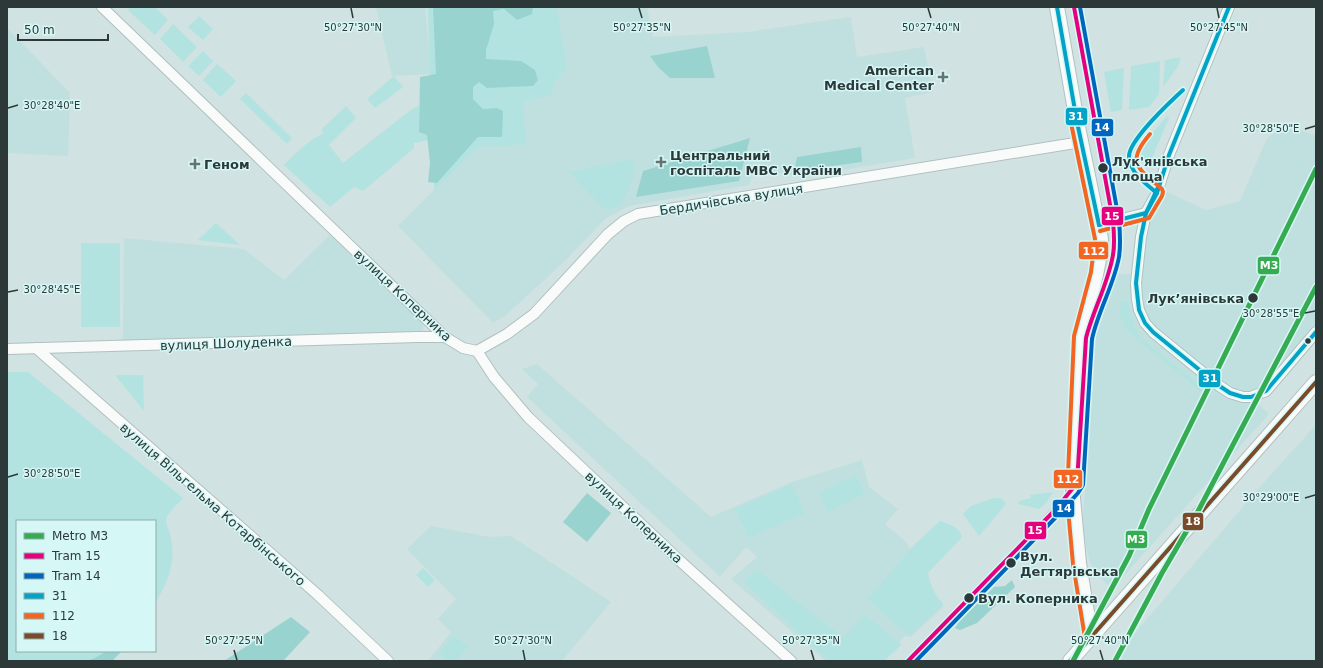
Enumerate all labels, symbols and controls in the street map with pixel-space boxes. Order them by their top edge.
scale bar [18,16,108,42]
text: 50°27'30"N [324,22,382,33]
text: 50°27'35"N [613,22,671,33]
text: 50°27'40"N [902,22,960,33]
text: 50°27'45"N [1190,22,1248,33]
text: 50 m [24,23,55,37]
place label: American Medical Center [824,63,935,93]
marker: American Medical Center [937,71,949,83]
text: 30°28'40"E [24,100,80,111]
line badge: 31 [1065,107,1088,126]
text: 31 [1068,110,1084,123]
line badge: 14 [1091,118,1114,137]
text: 14 [1094,121,1110,134]
text: 30°28'50"E [1243,123,1299,134]
place label: Центральний госпіталь МВС України [670,148,842,178]
place label: Лук'янівська площа [1112,154,1208,184]
marker: Центральний госпіталь МВС України [655,156,667,168]
place label: Геном [204,157,250,172]
marker: Геном [189,158,201,170]
marker: Лук'янівська площа [1096,161,1110,175]
street label: Бердичівська вулиця [658,181,804,218]
line badge: 15 [1101,206,1124,226]
text: 15 [1104,210,1120,223]
line badge: 112 [1078,241,1109,260]
text: 112 [1083,245,1105,258]
street label: вулиця Коперника [351,246,454,344]
line badge: M3 [1257,256,1280,275]
text: M3 [1260,259,1278,272]
text: 30°28'45"E [24,284,80,295]
place label: Лукʼянівська [1147,291,1244,306]
marker: Лукʼянівська [1246,291,1260,305]
text: 30°28'55"E [1243,308,1299,319]
street label: вулиця Шолуденка [160,334,292,353]
unlabelled marker [1303,336,1313,346]
line badge: 31 [1198,369,1221,388]
text: 31 [1202,372,1218,385]
street label: вулиця Вільгельма Котарбінського [117,420,308,589]
text: 30°28'50"E [24,468,80,479]
street label: вулиця Коперника [582,468,685,566]
line badge: 112 [1053,469,1083,489]
text: 112 [1057,473,1079,486]
text: 30°29'00"E [1243,492,1299,503]
line badge: 14 [1052,499,1075,518]
text: 14 [1056,502,1072,515]
line badge: 18 [1182,512,1204,531]
text: 18 [1185,515,1201,528]
legend [16,520,156,652]
line badge: 15 [1024,521,1047,540]
text: 15 [1027,524,1043,537]
text: Metro M3 [52,529,108,543]
line badge: M3 [1125,530,1148,549]
text: M3 [1127,533,1145,546]
text: Tram 15 [51,549,101,563]
place label: Вул. Дегтярівська [1020,549,1119,579]
marker: Вул. Дегтярівська [1004,556,1018,570]
text: Tram 14 [51,569,101,583]
text: 31 [52,589,67,603]
marker: Вул. Коперника [962,591,976,605]
place label: Вул. Коперника [978,591,1098,606]
text: 112 [52,609,75,623]
text: 18 [52,629,67,643]
text: 50°27'25"N [205,635,263,646]
text: 50°27'30"N [494,635,552,646]
text: 50°27'35"N [782,635,840,646]
text: 50°27'40"N [1071,635,1129,646]

